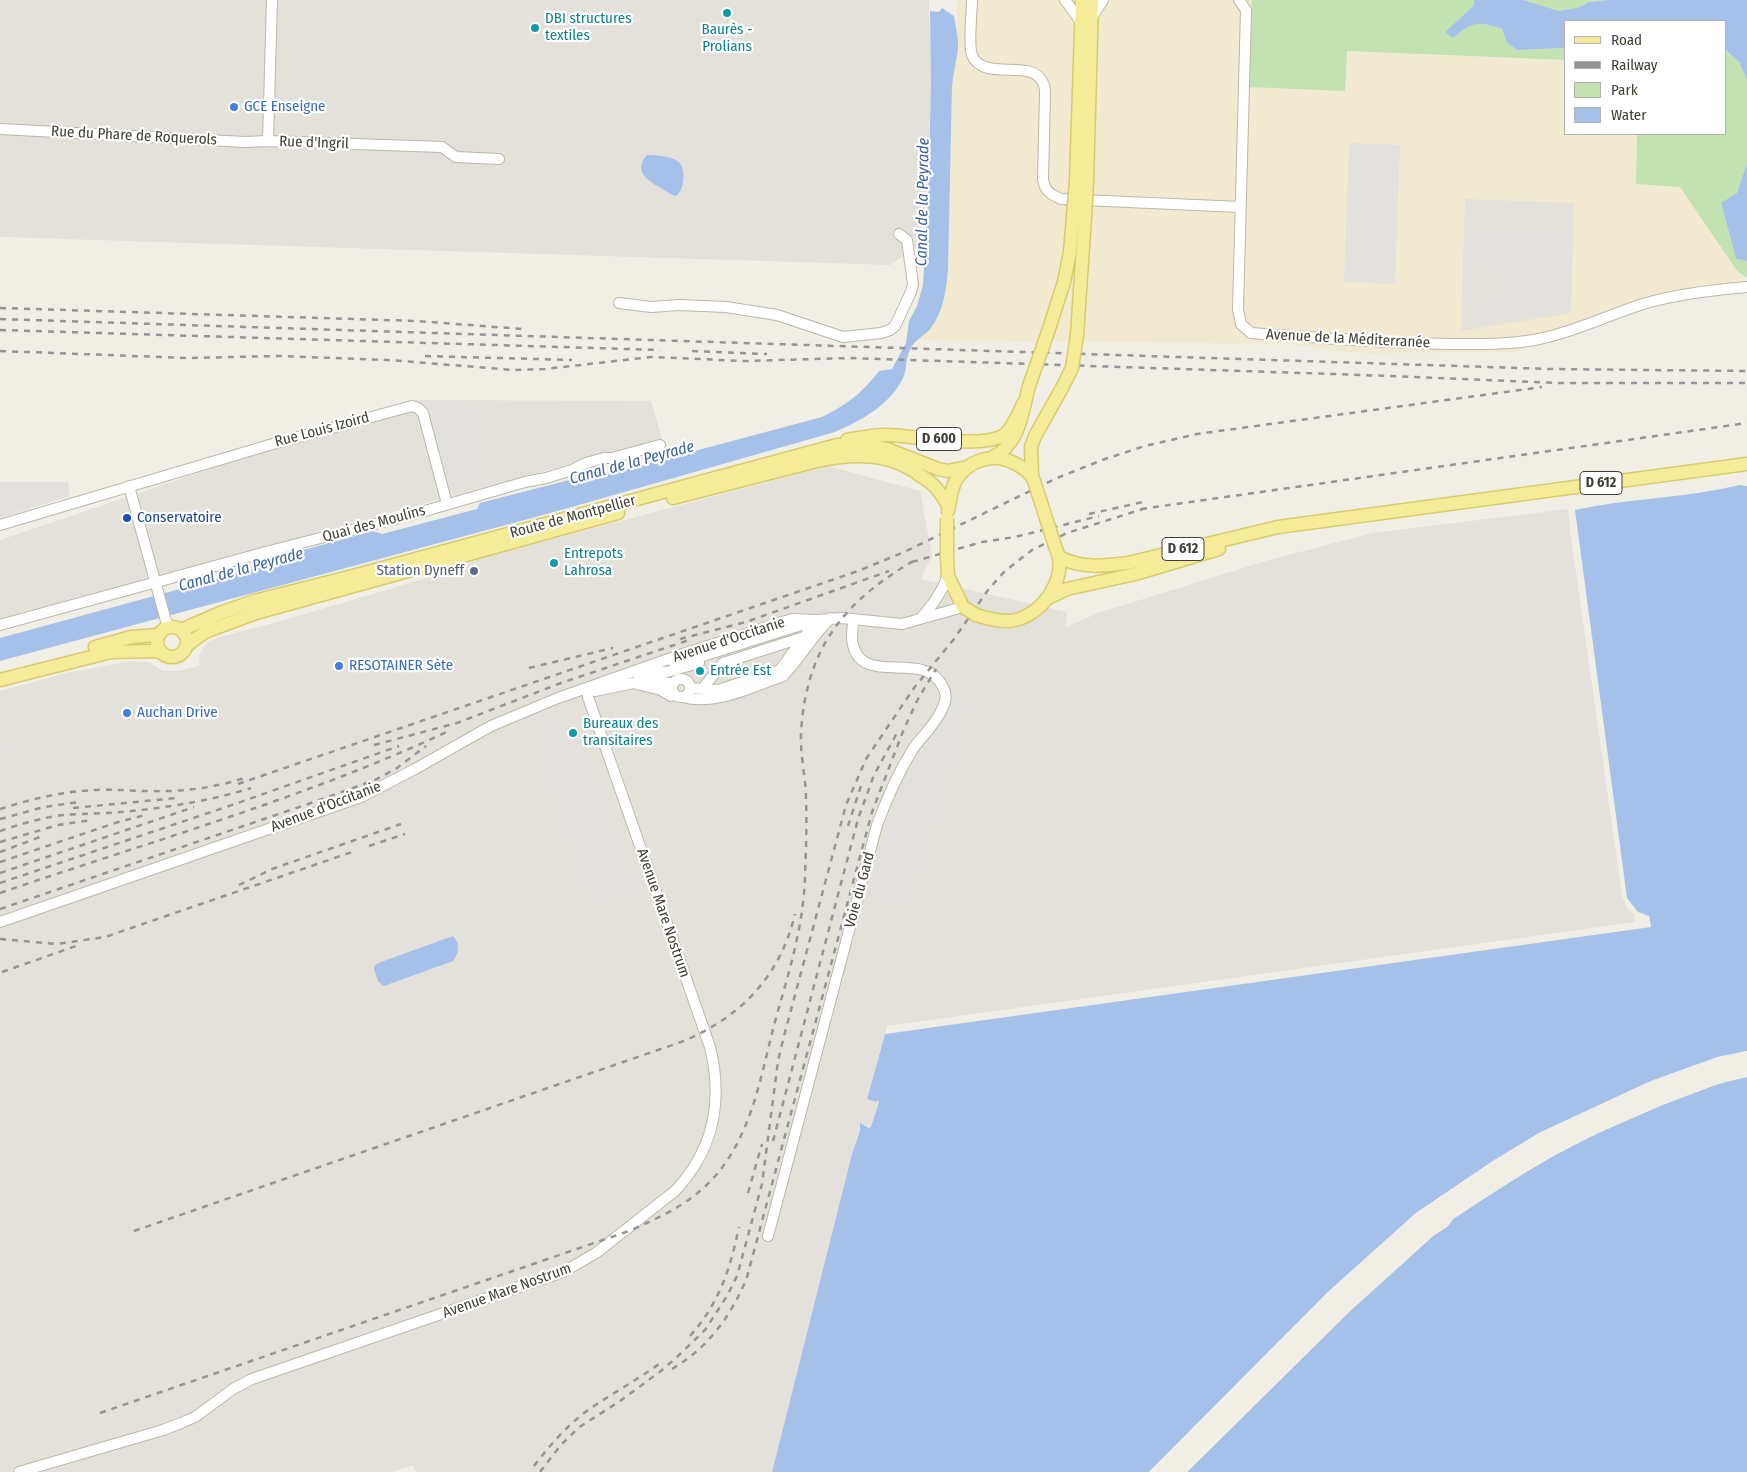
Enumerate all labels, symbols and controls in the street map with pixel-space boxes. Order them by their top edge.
marker: Baurès - Prolians [721,7,733,19]
place label: DBI structures textiles [545,10,632,45]
legend [1564,20,1727,135]
place label: Baurès - Prolians [701,21,753,56]
marker: DBI structures textiles [529,22,541,34]
text: Road [1611,31,1642,49]
text: Railway [1611,56,1658,74]
text: Park [1611,81,1638,99]
place label: GCE Enseigne [244,98,326,116]
marker: GCE Enseigne [228,101,240,113]
text: Water [1611,106,1646,124]
street label: Rue du Phare de Roquerols [51,123,217,149]
street label: Rue d'Ingril [279,133,349,153]
water label: Canal de la Peyrade [912,138,934,266]
street label: Avenue de la Méditerranée [1265,326,1431,352]
street label: Rue Louis Izoird [273,409,371,451]
road number: D 600 [916,428,962,450]
water label: Canal de la Peyrade [568,437,696,489]
road number: D 612 [1580,472,1622,494]
street label: Route de Montpellier [508,492,638,542]
street label: Quai des Moulins [321,502,427,546]
place label: Conservatoire [137,509,222,527]
marker: Conservatoire [121,512,133,524]
road number: D 612 [1162,538,1204,560]
water label: Canal de la Peyrade [177,544,305,596]
place label: Entrepots Lahrosa [564,545,623,580]
marker: Entrepots Lahrosa [548,557,560,569]
place label: Station Dyneff [377,562,464,580]
marker: Station Dyneff [468,565,480,577]
street label: Avenue d'Occitanie [671,613,787,667]
place label: RESOTAINER Sète [349,657,453,675]
marker: RESOTAINER Sète [333,660,345,672]
place label: Entrée Est [710,662,771,680]
marker: Entrée Est [694,665,706,677]
place label: Auchan Drive [137,704,218,722]
marker: Auchan Drive [121,707,133,719]
place label: Bureaux des transitaires [583,715,658,750]
marker: Bureaux des transitaires [567,727,579,739]
street label: Avenue d'Occitanie [268,778,384,836]
street label: Avenue Mare Nostrum [632,846,694,980]
street label: Voie du Gard [841,850,879,930]
street label: Avenue Mare Nostrum [440,1259,574,1323]

